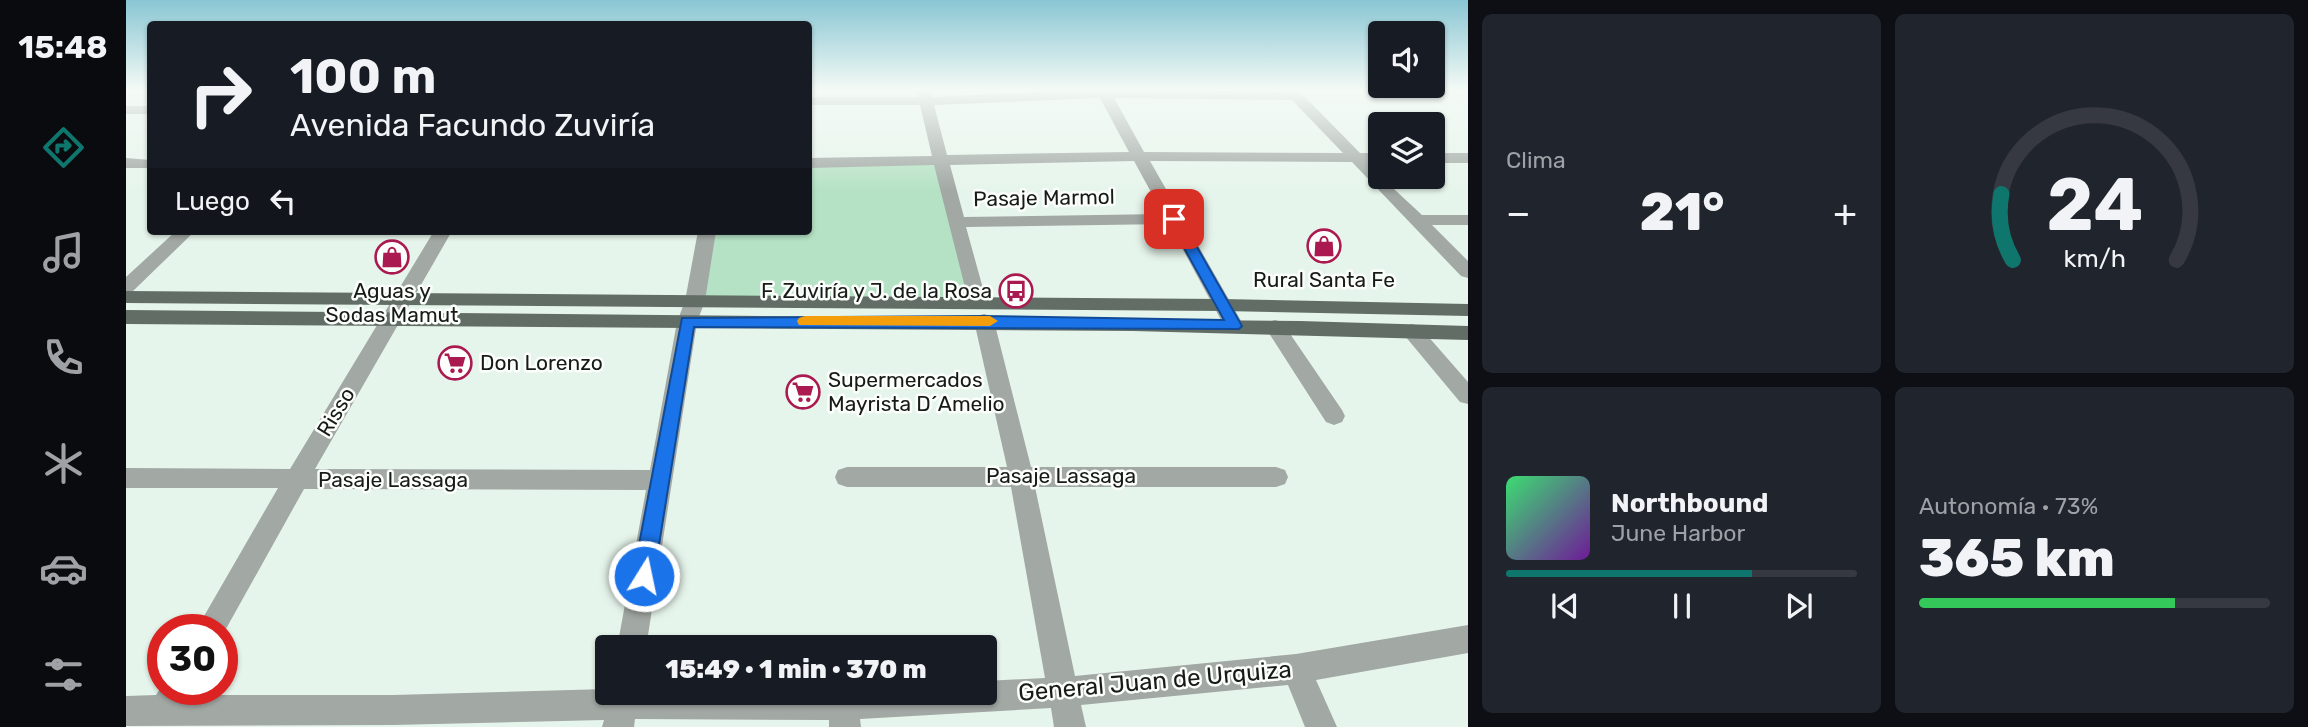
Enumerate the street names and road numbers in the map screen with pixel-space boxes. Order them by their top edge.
street label: Pasaje Marmol [973,184,1115,211]
street label: Risso [311,383,360,441]
street label: Pasaje Lassaga [986,463,1136,488]
street label: Pasaje Lassaga [318,467,468,492]
street label: General Juan de Urquiza [1017,655,1293,707]

